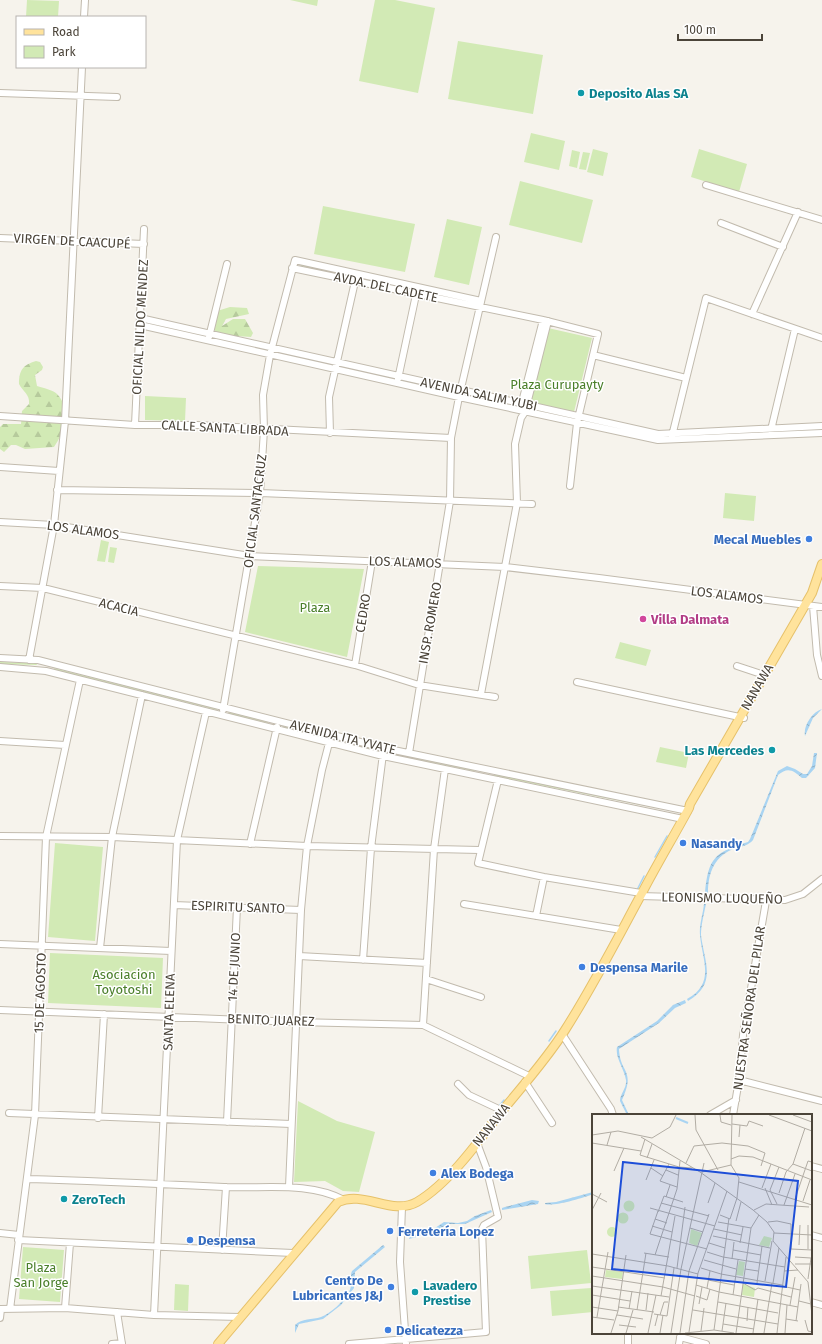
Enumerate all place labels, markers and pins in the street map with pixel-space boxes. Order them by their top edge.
place label: Deposito Alas SA [589,86,689,101]
marker: Deposito Alas SA [576,88,586,98]
place label: Mecal Muebles [714,532,802,547]
marker: Mecal Muebles [804,534,814,544]
place label: Villa Dalmata [650,612,729,627]
marker: Villa Dalmata [638,614,648,624]
place label: Las Mercedes [684,743,765,758]
marker: Las Mercedes [767,745,777,755]
place label: Nasandy [691,836,742,851]
marker: Nasandy [678,838,688,848]
place label: Despensa Marile [590,960,688,975]
marker: Despensa Marile [577,962,587,972]
place label: Alex Bodega [440,1166,514,1181]
marker: Alex Bodega [428,1168,438,1178]
place label: ZeroTech [72,1192,126,1207]
marker: ZeroTech [59,1194,69,1204]
place label: Ferretería Lopez [398,1224,494,1239]
marker: Ferretería Lopez [385,1226,395,1236]
place label: Despensa [198,1233,256,1248]
marker: Despensa [185,1235,195,1245]
place label: Centro De Lubricantes J&J [292,1273,383,1303]
place label: Lavadero Prestise [423,1278,478,1308]
marker: Centro De Lubricantes J&J [386,1282,396,1292]
marker: Lavadero Prestise [410,1287,420,1297]
place label: Delicatezza [396,1323,463,1338]
marker: Delicatezza [383,1325,393,1335]

